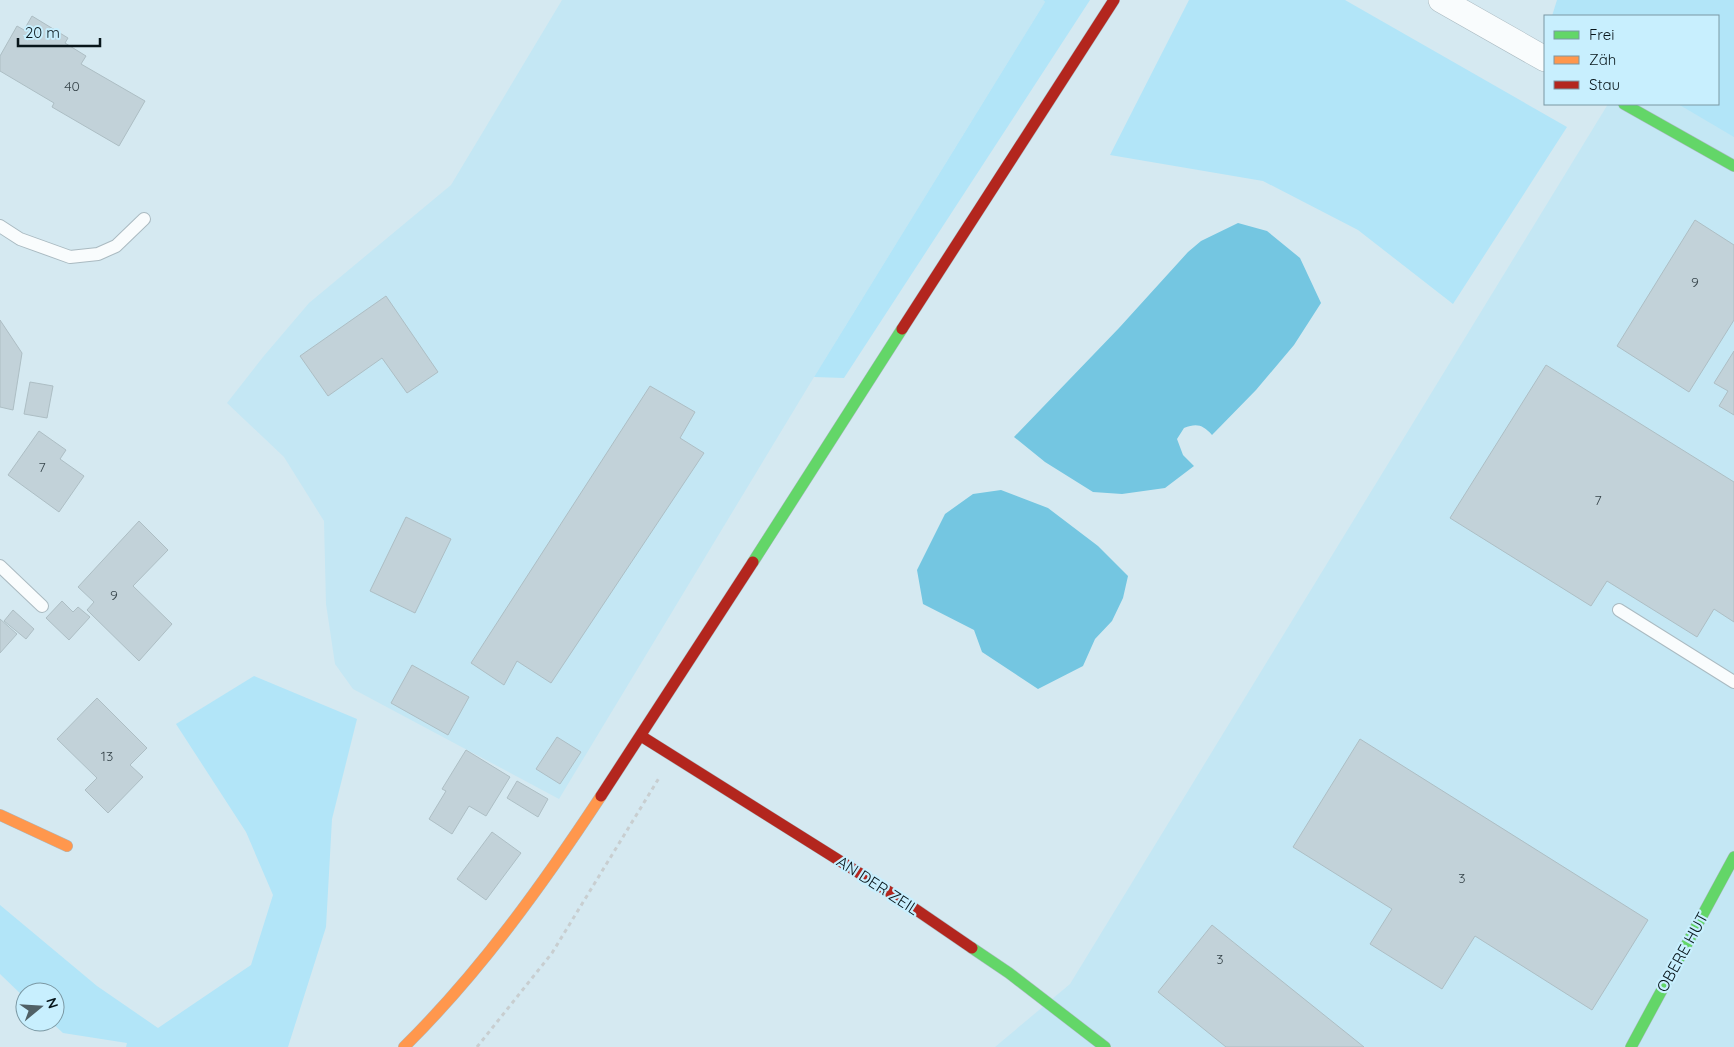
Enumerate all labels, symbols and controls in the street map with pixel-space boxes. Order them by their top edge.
scale bar [18,15,100,47]
legend [1544,15,1719,105]
text: 20 m [25,23,60,42]
text: Frei [1589,25,1615,44]
text: Zäh [1589,50,1616,69]
text: Stau [1589,75,1620,94]
house number: 40 [64,77,80,95]
house number: 9 [1691,273,1699,291]
house number: 7 [38,458,46,476]
house number: 7 [1594,491,1602,509]
house number: 9 [110,586,118,604]
house number: 13 [101,747,113,765]
street label: AN DER ZEIL [833,851,923,919]
house number: 3 [1458,869,1466,887]
street label: OBERE HUT [1652,908,1712,996]
house number: 3 [1216,950,1224,968]
north arrow [15,982,65,1032]
text: N [42,995,63,1011]

